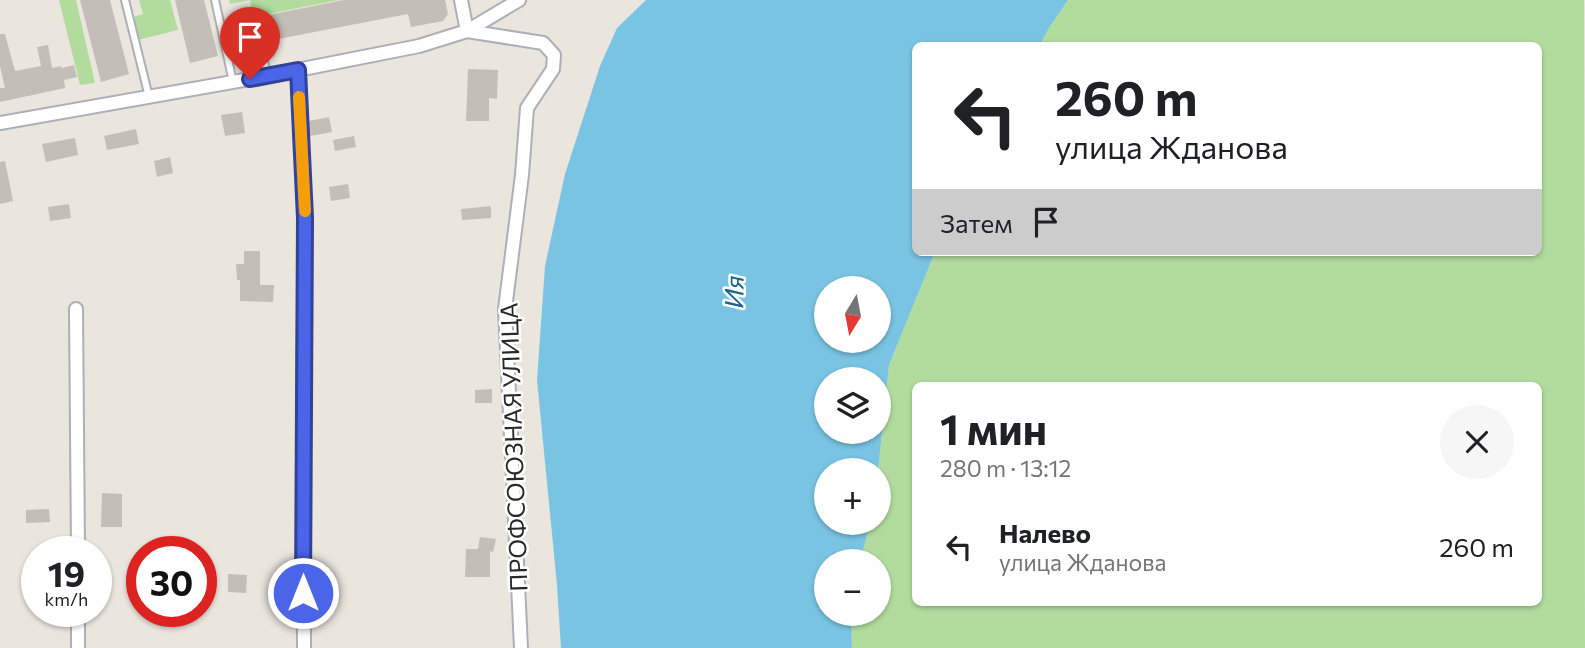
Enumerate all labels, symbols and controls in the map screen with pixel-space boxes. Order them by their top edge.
pin [220,7,280,79]
icon: arrive [231,18,269,56]
text: 260 m [1055,66,1197,126]
icon: left [940,70,1031,161]
text: улица Жданова [1055,126,1288,166]
icon: arrive [1027,203,1065,241]
text: Затем [940,207,1013,238]
water label: Ия [717,275,749,309]
north arrow [814,276,891,354]
map controls [814,276,891,626]
street label: ПРОФСОЮЗНАЯ УЛИЦА [493,302,533,592]
button: layers [814,367,891,444]
text: 1 мин [940,402,1047,454]
button: close [1440,405,1514,479]
text: 280 m · 13:12 [940,454,1071,482]
button: + [814,458,891,535]
text: Налево [999,517,1091,548]
icon: left [940,528,978,566]
text: 260 m [1439,531,1514,562]
speed limit sign: 30 [126,536,217,627]
text: улица Жданова [999,548,1166,576]
button: − [814,549,891,626]
text: 19 [48,551,85,594]
position arrow [266,556,340,630]
text: km/h [45,588,88,610]

